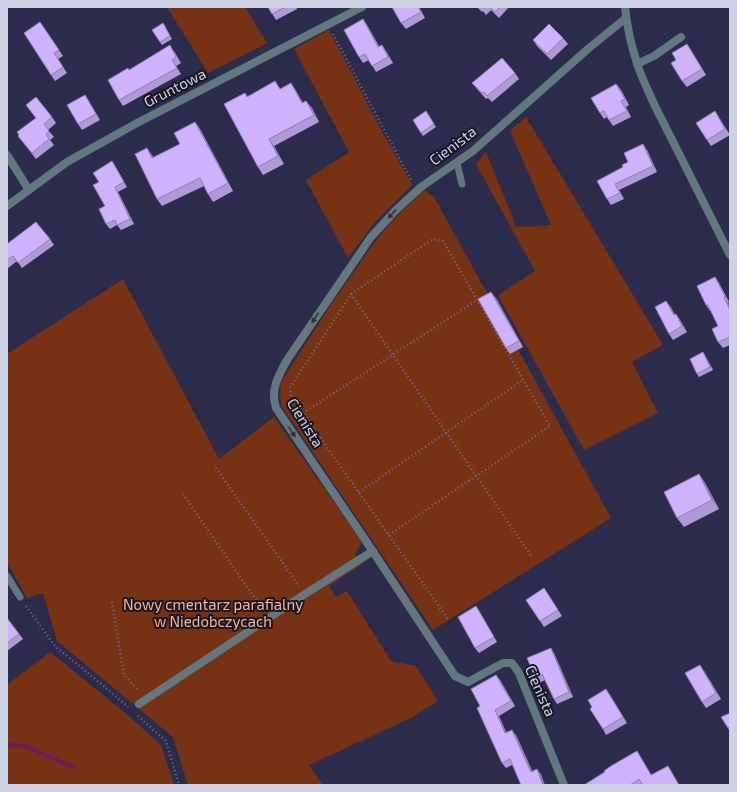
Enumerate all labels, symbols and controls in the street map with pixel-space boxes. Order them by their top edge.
street label: Gruntowa [140,64,209,110]
street label: Cienista [425,122,480,169]
one-way arrow [387,209,397,219]
one-way arrow [311,313,319,324]
street label: Cienista [284,395,328,450]
one-way arrow [288,427,296,437]
park label: Nowy cmentarz parafialny w Niedobczycach [123,595,303,630]
street label: Cienista [522,662,560,719]

